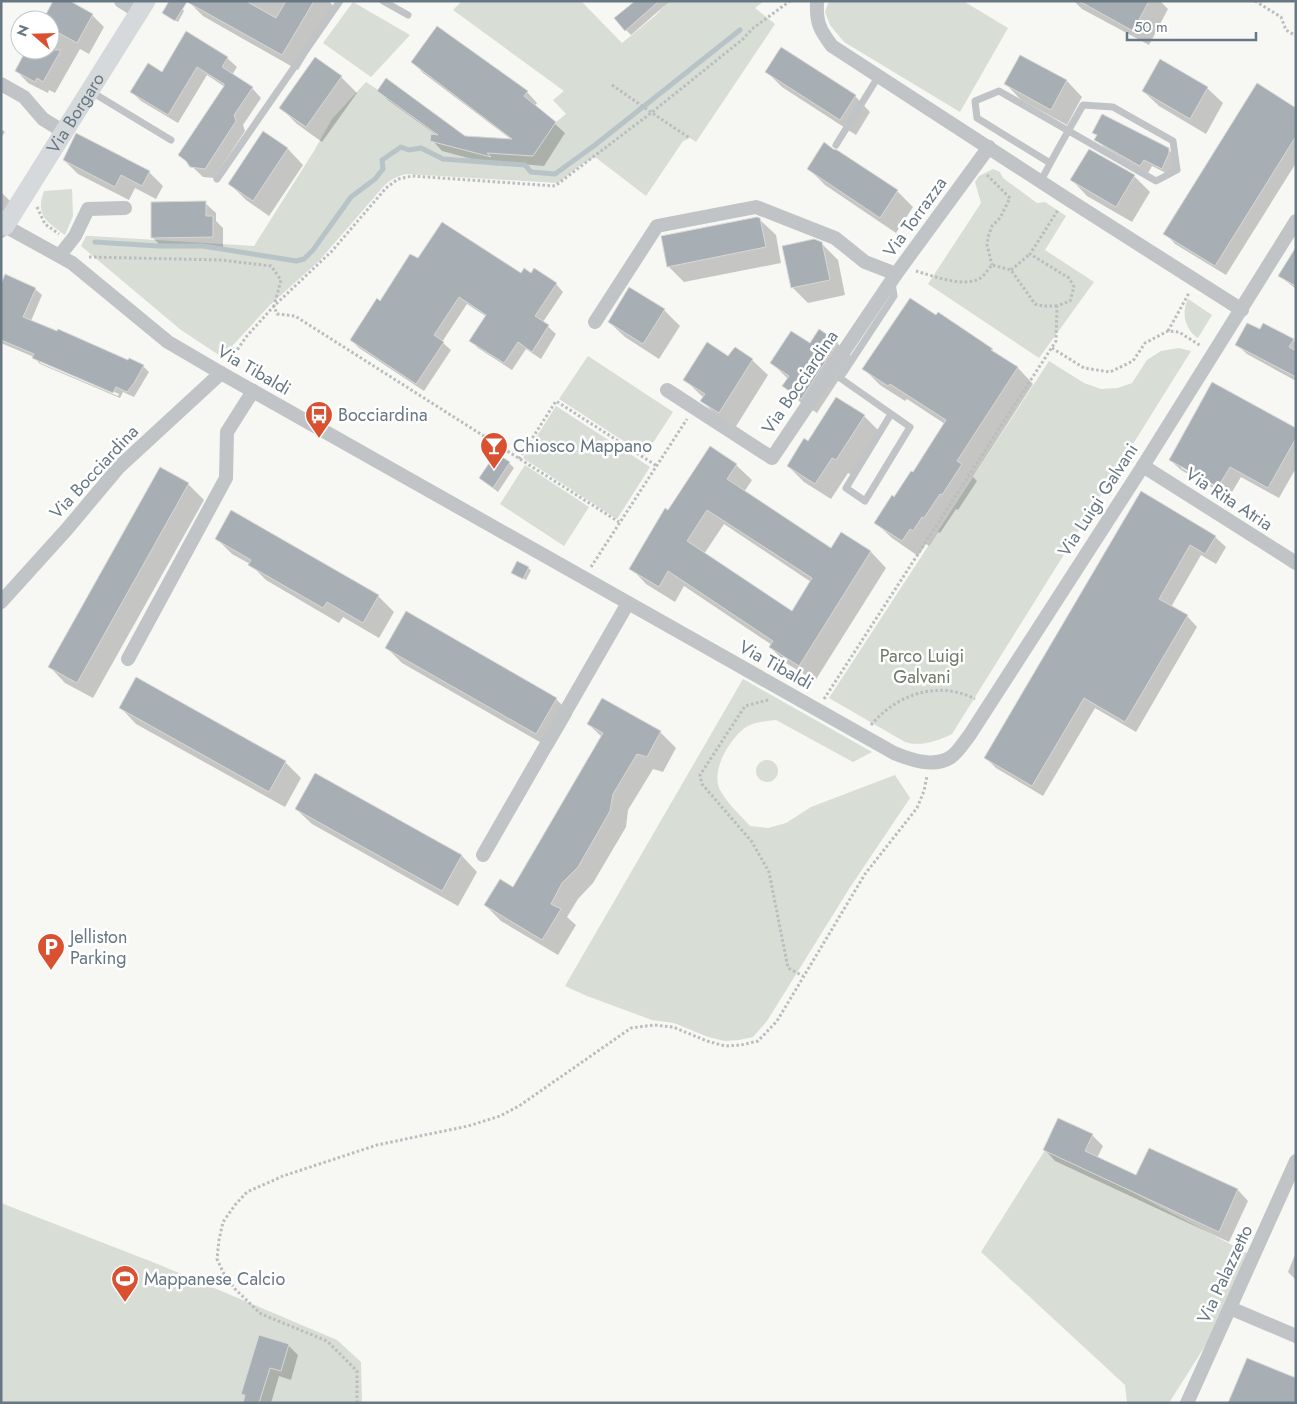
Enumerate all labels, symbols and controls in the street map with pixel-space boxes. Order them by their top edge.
north arrow [10,10,60,60]
scale bar [1127,10,1256,42]
text: 50 m [1134,16,1168,38]
text: N [11,22,34,39]
street label: Via Borgaro [40,68,111,159]
street label: Via Torrazza [877,171,953,263]
street label: Via Bocciardina [756,325,844,439]
street label: Via Tibaldi [212,338,296,402]
bus stop icon: Bocciardina [304,400,334,439]
place label: Bocciardina [338,402,428,428]
street label: Via Bocciardina [43,419,145,525]
bar icon: Chiosco Mappano [479,431,509,470]
place label: Chiosco Mappano [513,433,652,459]
street label: Via Luigi Galvani [1052,438,1144,562]
street label: Via Rita Atria [1180,461,1278,537]
street label: Via Tibaldi [734,634,818,696]
park label: Parco Luigi Galvani [880,643,964,690]
place label: Jelliston Parking [68,924,127,971]
parking icon: Jelliston Parking [36,932,66,971]
street label: Via Palazzetto [1191,1220,1259,1328]
sports icon: Mappanese Calcio [110,1264,140,1303]
place label: Mappanese Calcio [144,1266,285,1292]

